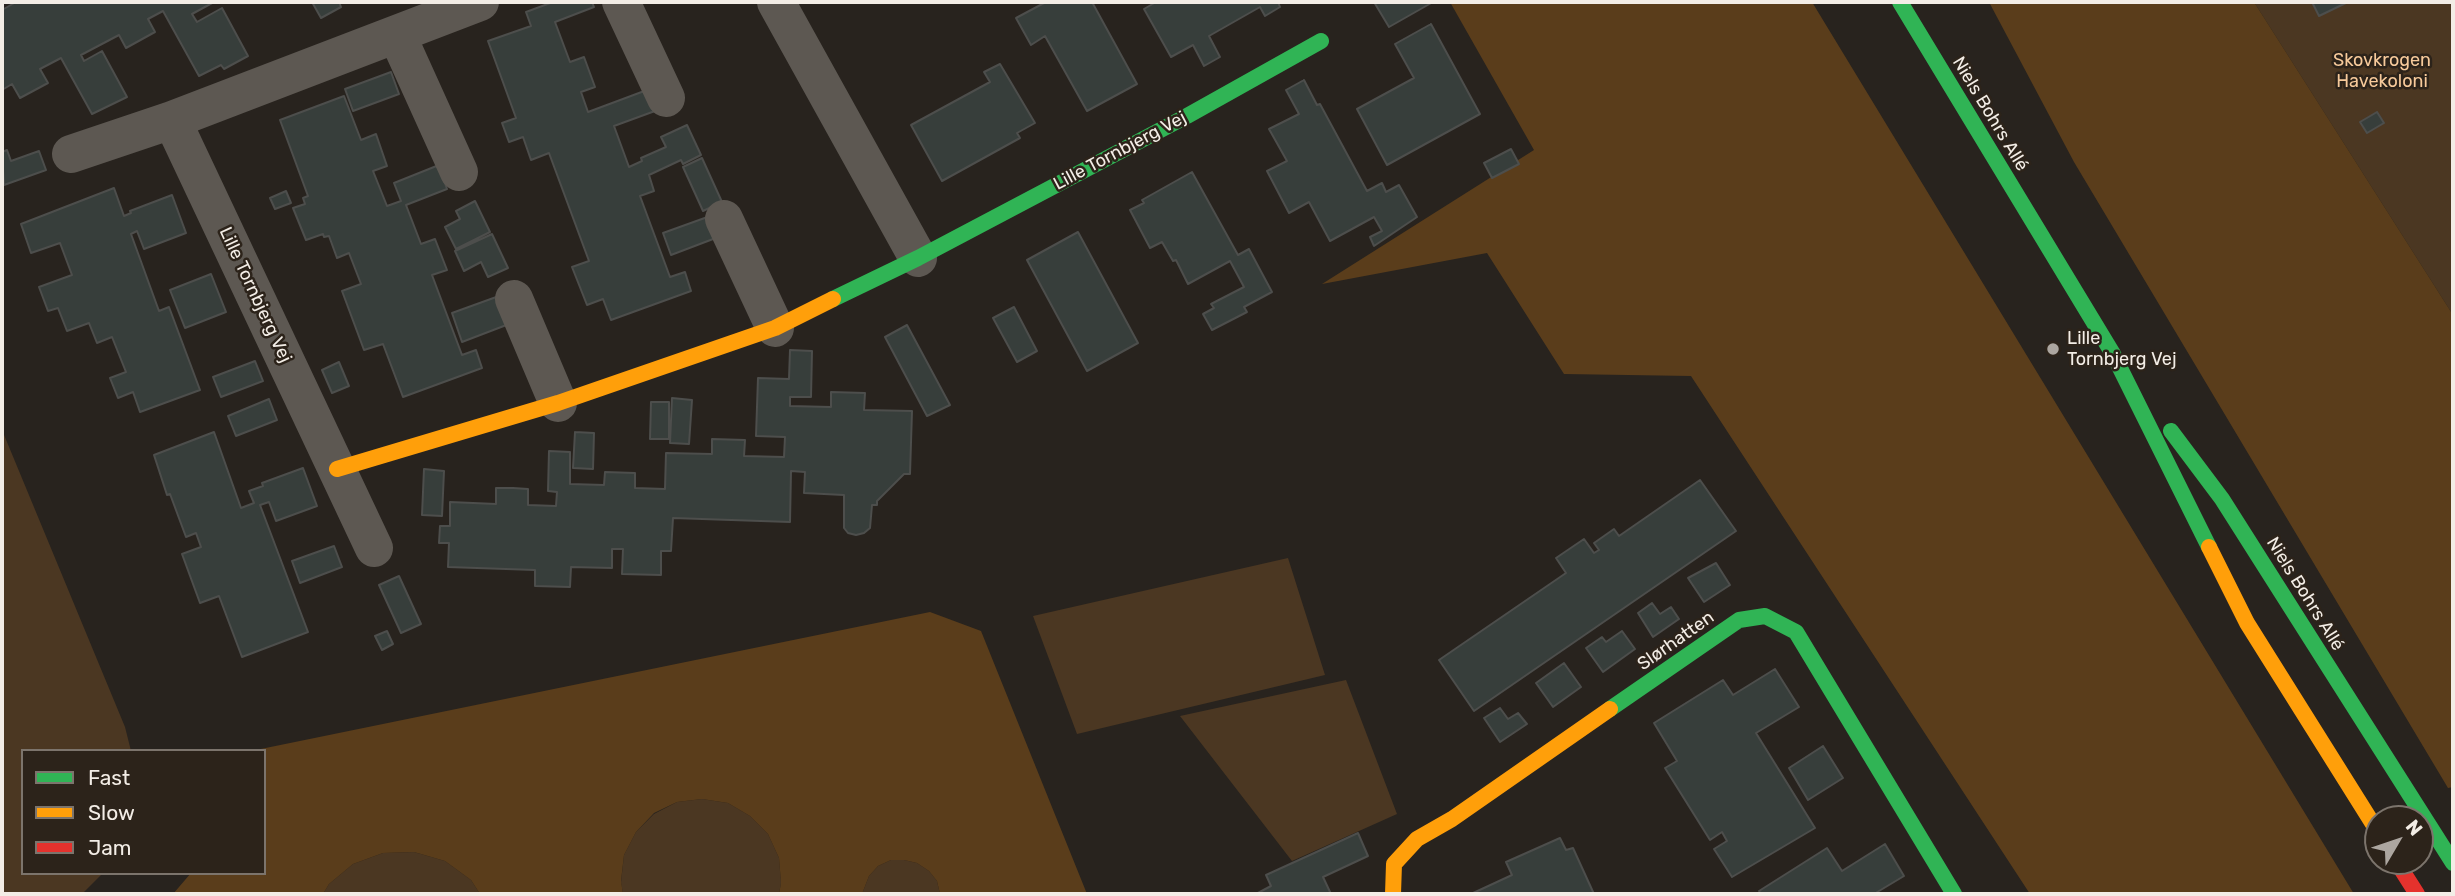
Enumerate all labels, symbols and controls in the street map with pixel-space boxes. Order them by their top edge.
park label: Skovkrogen Havekoloni [2333,50,2431,92]
street label: Niels Bohrs Allé [1947,53,2033,175]
street label: Lille Tornbjerg Vej [1050,107,1190,195]
street label: Lille Tornbjerg Vej [214,224,296,366]
place label: Lille Tornbjerg Vej [2067,328,2176,370]
marker: Lille Tornbjerg Vej [2045,341,2061,357]
street label: Niels Bohrs Allé [2262,533,2348,655]
street label: Slørhatten [1634,607,1718,675]
legend [21,749,266,875]
text: Fast [88,765,130,790]
text: Slow [88,800,135,825]
north arrow [2364,805,2434,875]
text: N [2401,815,2427,840]
text: Jam [88,835,132,860]

